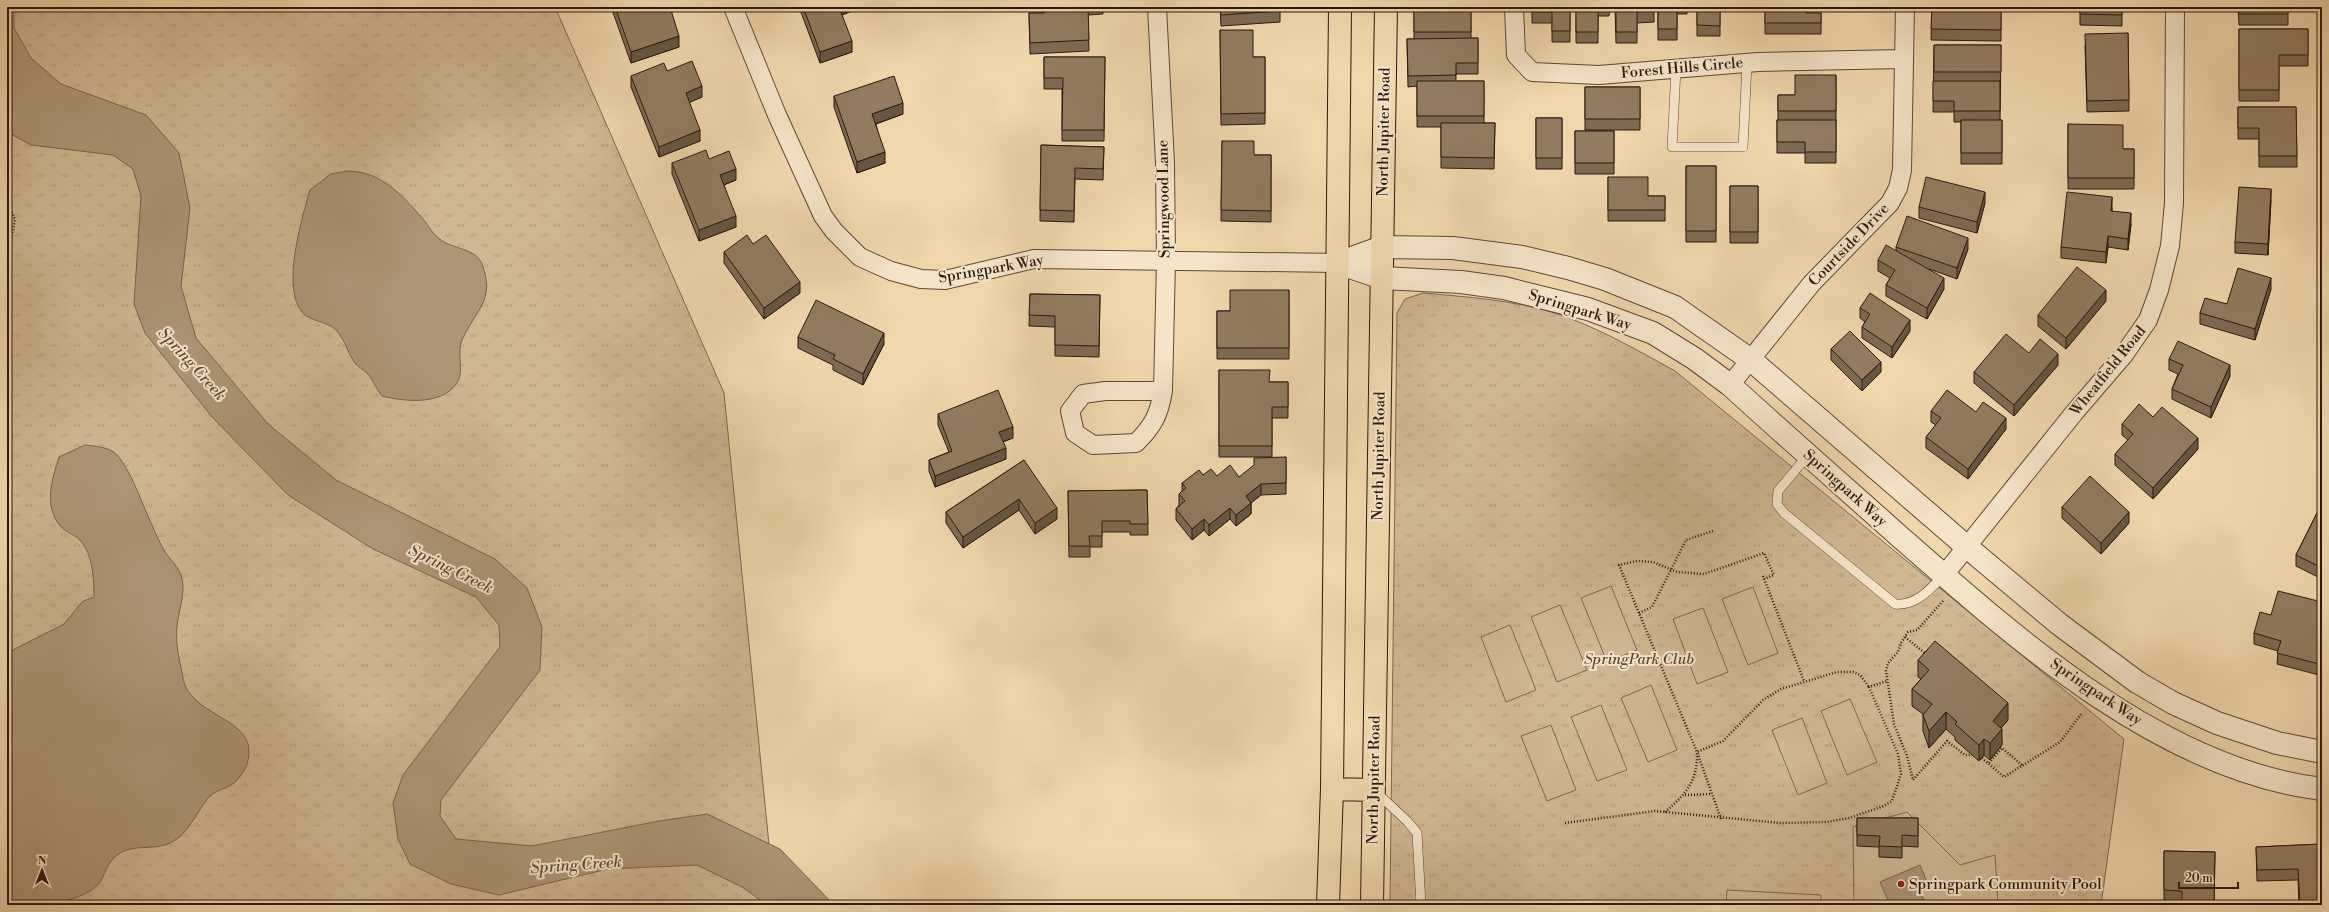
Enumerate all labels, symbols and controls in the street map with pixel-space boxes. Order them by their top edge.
street label: Forest Hills Circle [1620,53,1744,83]
street label: North Jupiter Road [1373,67,1395,197]
street label: Springwood Lane [1153,140,1175,258]
street label: Courtside Drive [1805,199,1893,291]
street label: Springpark Way [937,250,1046,288]
street label: Springpark Way [1526,285,1634,335]
street label: Wheatfield Road [2065,322,2150,421]
water label: Spring Creek [154,323,230,405]
street label: North Jupiter Road [1368,391,1390,521]
street label: Springpark Way [1799,445,1891,531]
water label: Spring Creek [405,540,497,598]
park label: SpringPark Club [1584,650,1694,669]
street label: Springpark Way [2046,654,2146,730]
street label: North Jupiter Road [1363,715,1385,845]
north arrow [22,850,62,890]
water label: Spring Creek [530,852,622,878]
text: N [38,854,47,868]
scale bar [2179,864,2238,890]
text: 20 m [2185,871,2213,886]
place label: Springpark Community Pool [1909,875,2102,894]
marker: Springpark Community Pool [1896,879,1906,889]

